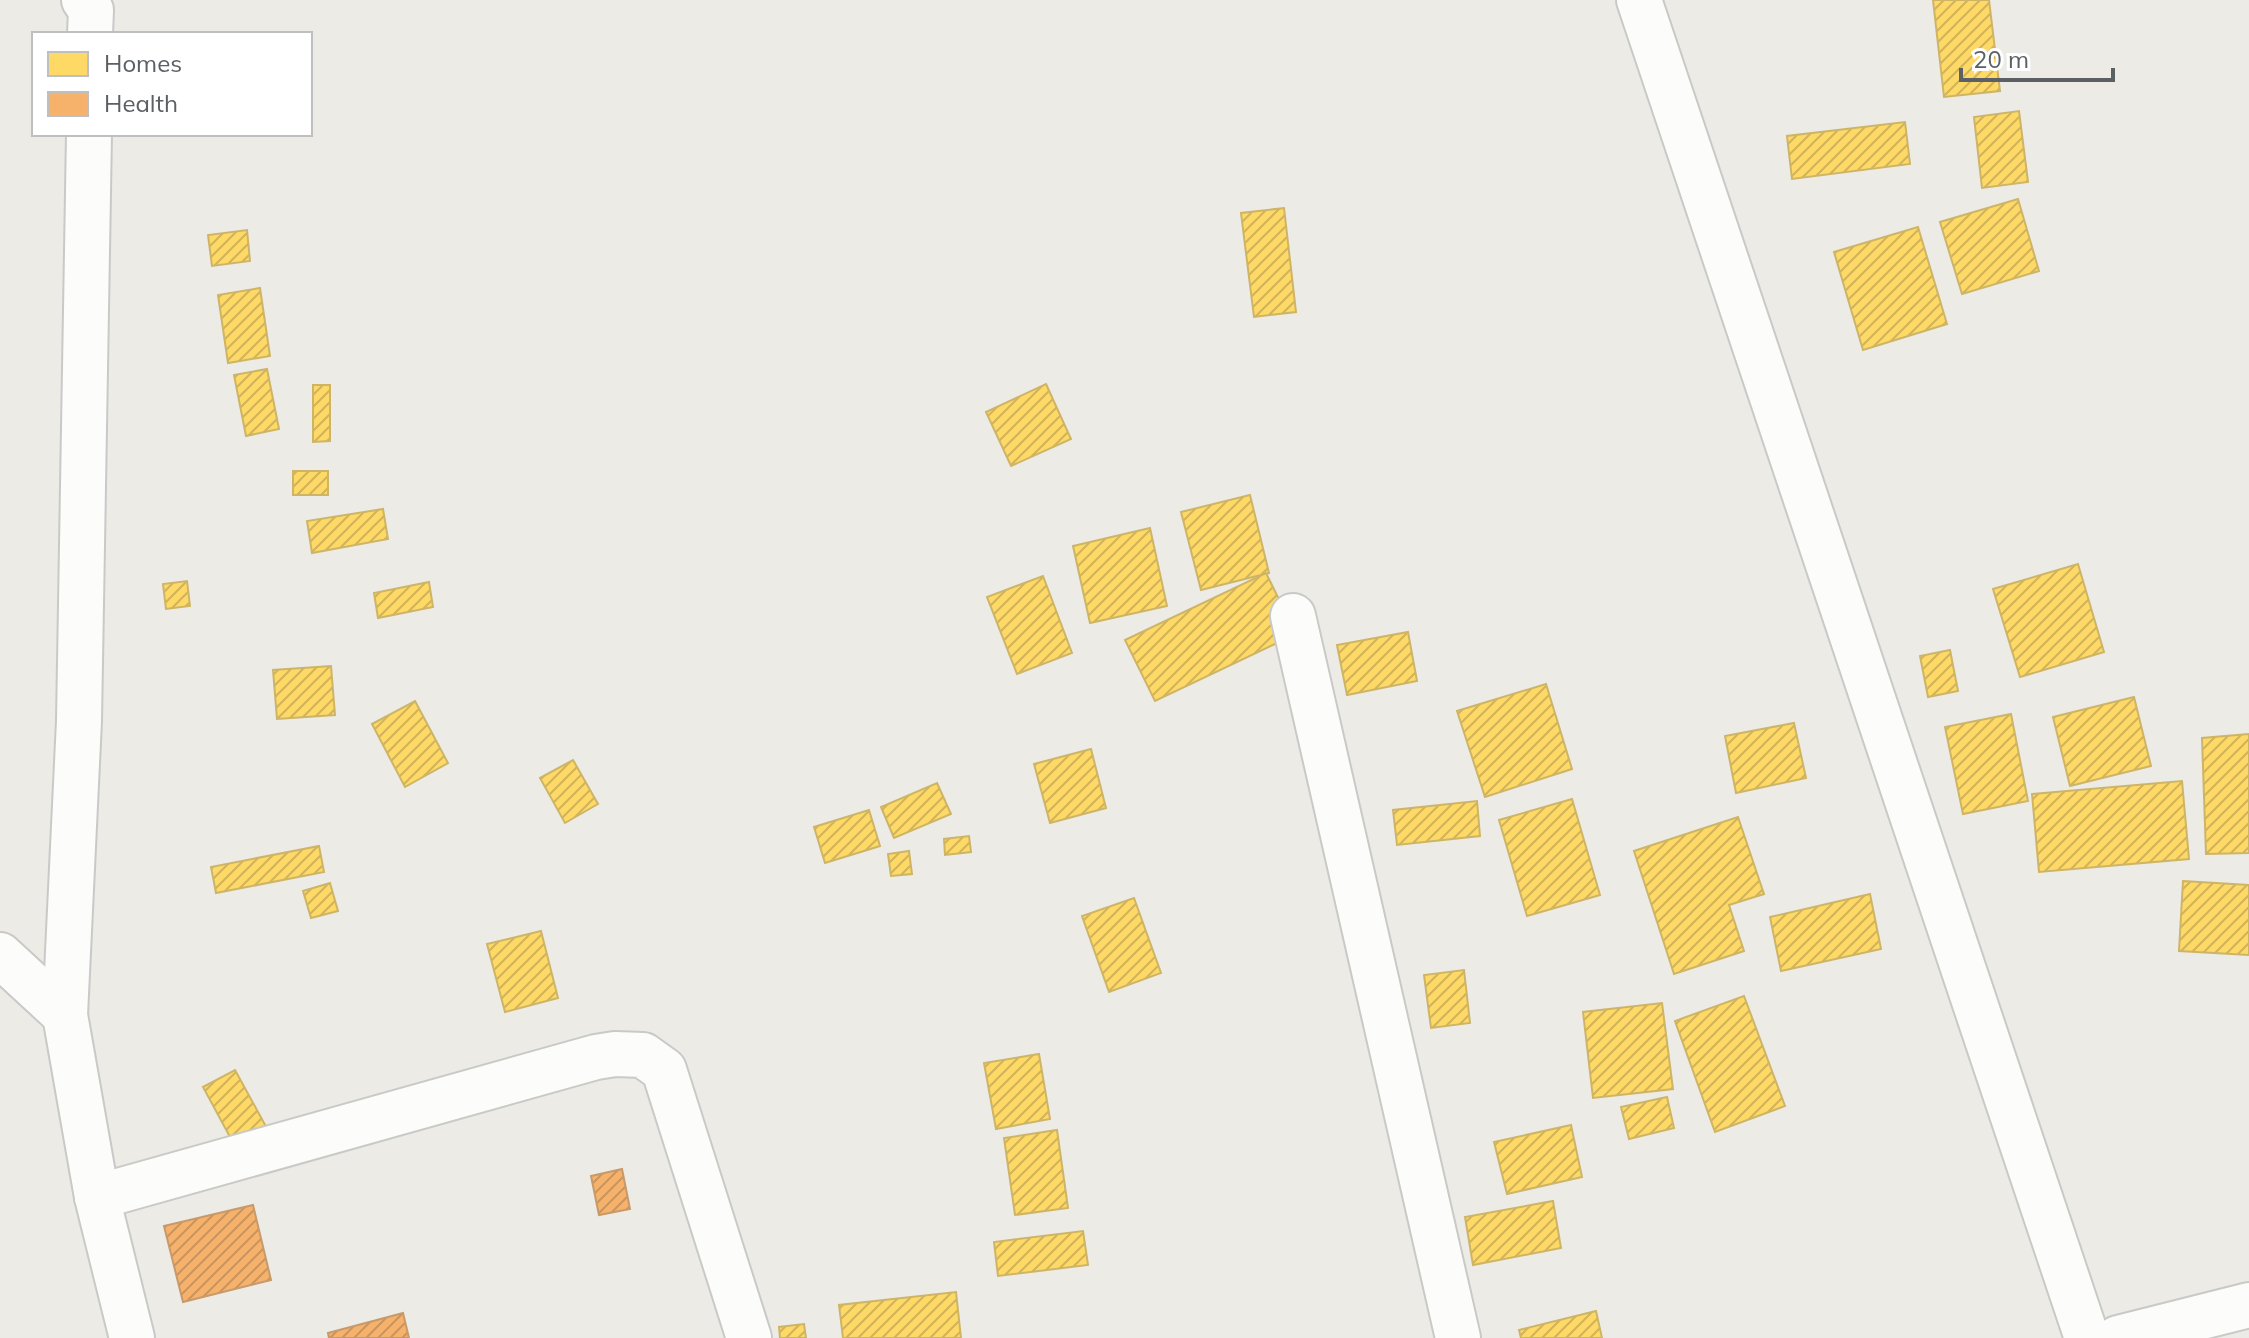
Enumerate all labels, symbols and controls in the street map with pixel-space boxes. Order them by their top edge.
legend [32,32,312,136]
scale bar [1961,32,2113,82]
text: 20 m [1973,44,2029,74]
text: Homes [104,48,182,78]
text: Health [104,88,178,118]

